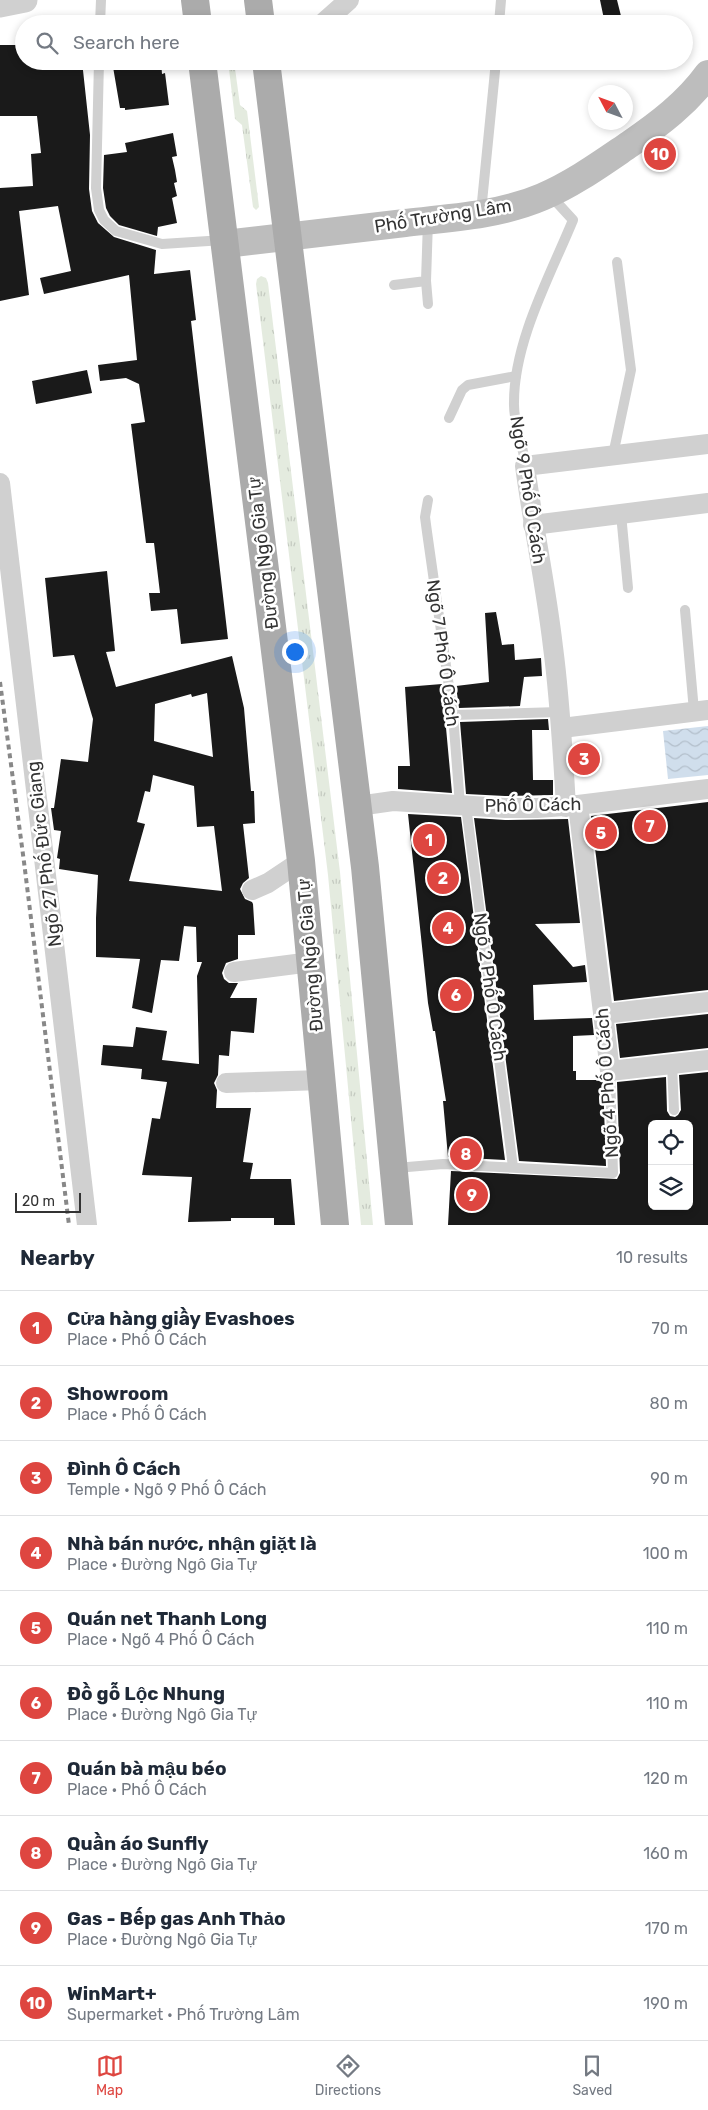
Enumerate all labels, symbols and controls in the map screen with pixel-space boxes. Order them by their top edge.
search box [15,15,693,70]
icon: search [33,29,61,57]
text: Search here [73,31,180,54]
north arrow [588,85,633,130]
pin: 10 [644,135,676,173]
street label: Phố Trường Lâm [373,193,513,238]
street label: Ngõ 9 Phố Ô Cách [505,414,551,566]
street label: Đường Ngô Gia Tự [243,475,283,631]
street label: Ngõ 7 Phố Ô Cách [422,578,465,728]
your location [282,639,308,665]
pin: 3 [568,740,600,778]
street label: Ngõ 27 Phố Đức Giang [21,760,66,948]
street label: Phố Ô Cách [484,792,582,817]
pin: 7 [634,807,666,845]
pin: 5 [585,814,617,852]
pin: 1 [413,821,445,859]
pin: 2 [427,859,459,897]
street label: Đường Ngô Gia Tự [292,878,328,1032]
pin: 4 [432,909,464,947]
street label: Ngõ 2 Phố Ô Cách [469,911,512,1063]
pin: 6 [440,976,472,1014]
street label: Ngõ 4 Phố Ô Cách [590,1007,623,1159]
map controls [648,1120,693,1210]
button: locate [648,1120,693,1165]
pin: 8 [450,1135,482,1173]
button: layers [648,1165,693,1210]
pin: 9 [456,1176,488,1214]
scale bar [15,1190,81,1213]
text: 20 m [22,1193,55,1210]
text: Nearby [20,1245,95,1270]
text: 10 results [616,1248,688,1267]
text: Cửa hàng giầy Evashoes [67,1307,295,1330]
text: 1 [32,1319,40,1338]
text: 70 m [651,1319,688,1338]
text: Place · Phố Ô Cách [67,1330,207,1349]
text: Showroom [67,1382,168,1405]
text: 2 [31,1394,41,1413]
text: 80 m [650,1394,688,1413]
text: Place · Phố Ô Cách [67,1405,207,1424]
text: Đình Ô Cách [67,1457,181,1480]
text: 3 [31,1469,41,1488]
text: 90 m [650,1469,688,1488]
text: Temple · Ngõ 9 Phố Ô Cách [67,1480,267,1499]
text: Nhà bán nước, nhận giặt là [67,1532,317,1555]
text: 4 [31,1544,41,1563]
text: 100 m [643,1544,688,1563]
text: Place · Đường Ngô Gia Tự [67,1555,257,1574]
text: Quán net Thanh Long [67,1607,267,1630]
text: 5 [31,1619,41,1638]
text: 110 m [646,1619,688,1638]
text: Place · Ngõ 4 Phố Ô Cách [67,1630,254,1649]
text: Đồ gỗ Lộc Nhung [67,1682,225,1705]
text: 6 [31,1694,41,1713]
text: 110 m [646,1694,688,1713]
text: Place · Đường Ngô Gia Tự [67,1705,257,1724]
text: Quán bà mậu béo [67,1757,227,1780]
text: 7 [31,1769,41,1788]
text: 120 m [643,1769,688,1788]
text: Place · Phố Ô Cách [67,1780,207,1799]
text: Quần áo Sunfly [67,1832,209,1855]
text: 8 [31,1844,41,1863]
text: 160 m [643,1844,688,1863]
text: Place · Đường Ngô Gia Tự [67,1855,257,1874]
text: Gas - Bếp gas Anh Thảo [67,1907,286,1930]
text: 9 [31,1919,41,1938]
text: 170 m [645,1919,688,1938]
text: Place · Đường Ngô Gia Tự [67,1930,257,1949]
text: WinMart+ [67,1982,156,2005]
text: 10 [27,1994,45,2013]
text: 190 m [643,1994,688,2013]
text: Supermarket · Phố Trường Lâm [67,2005,300,2024]
tab: Map [96,2052,124,2099]
tab: Directions [315,2052,381,2099]
tab: Saved [572,2052,612,2099]

